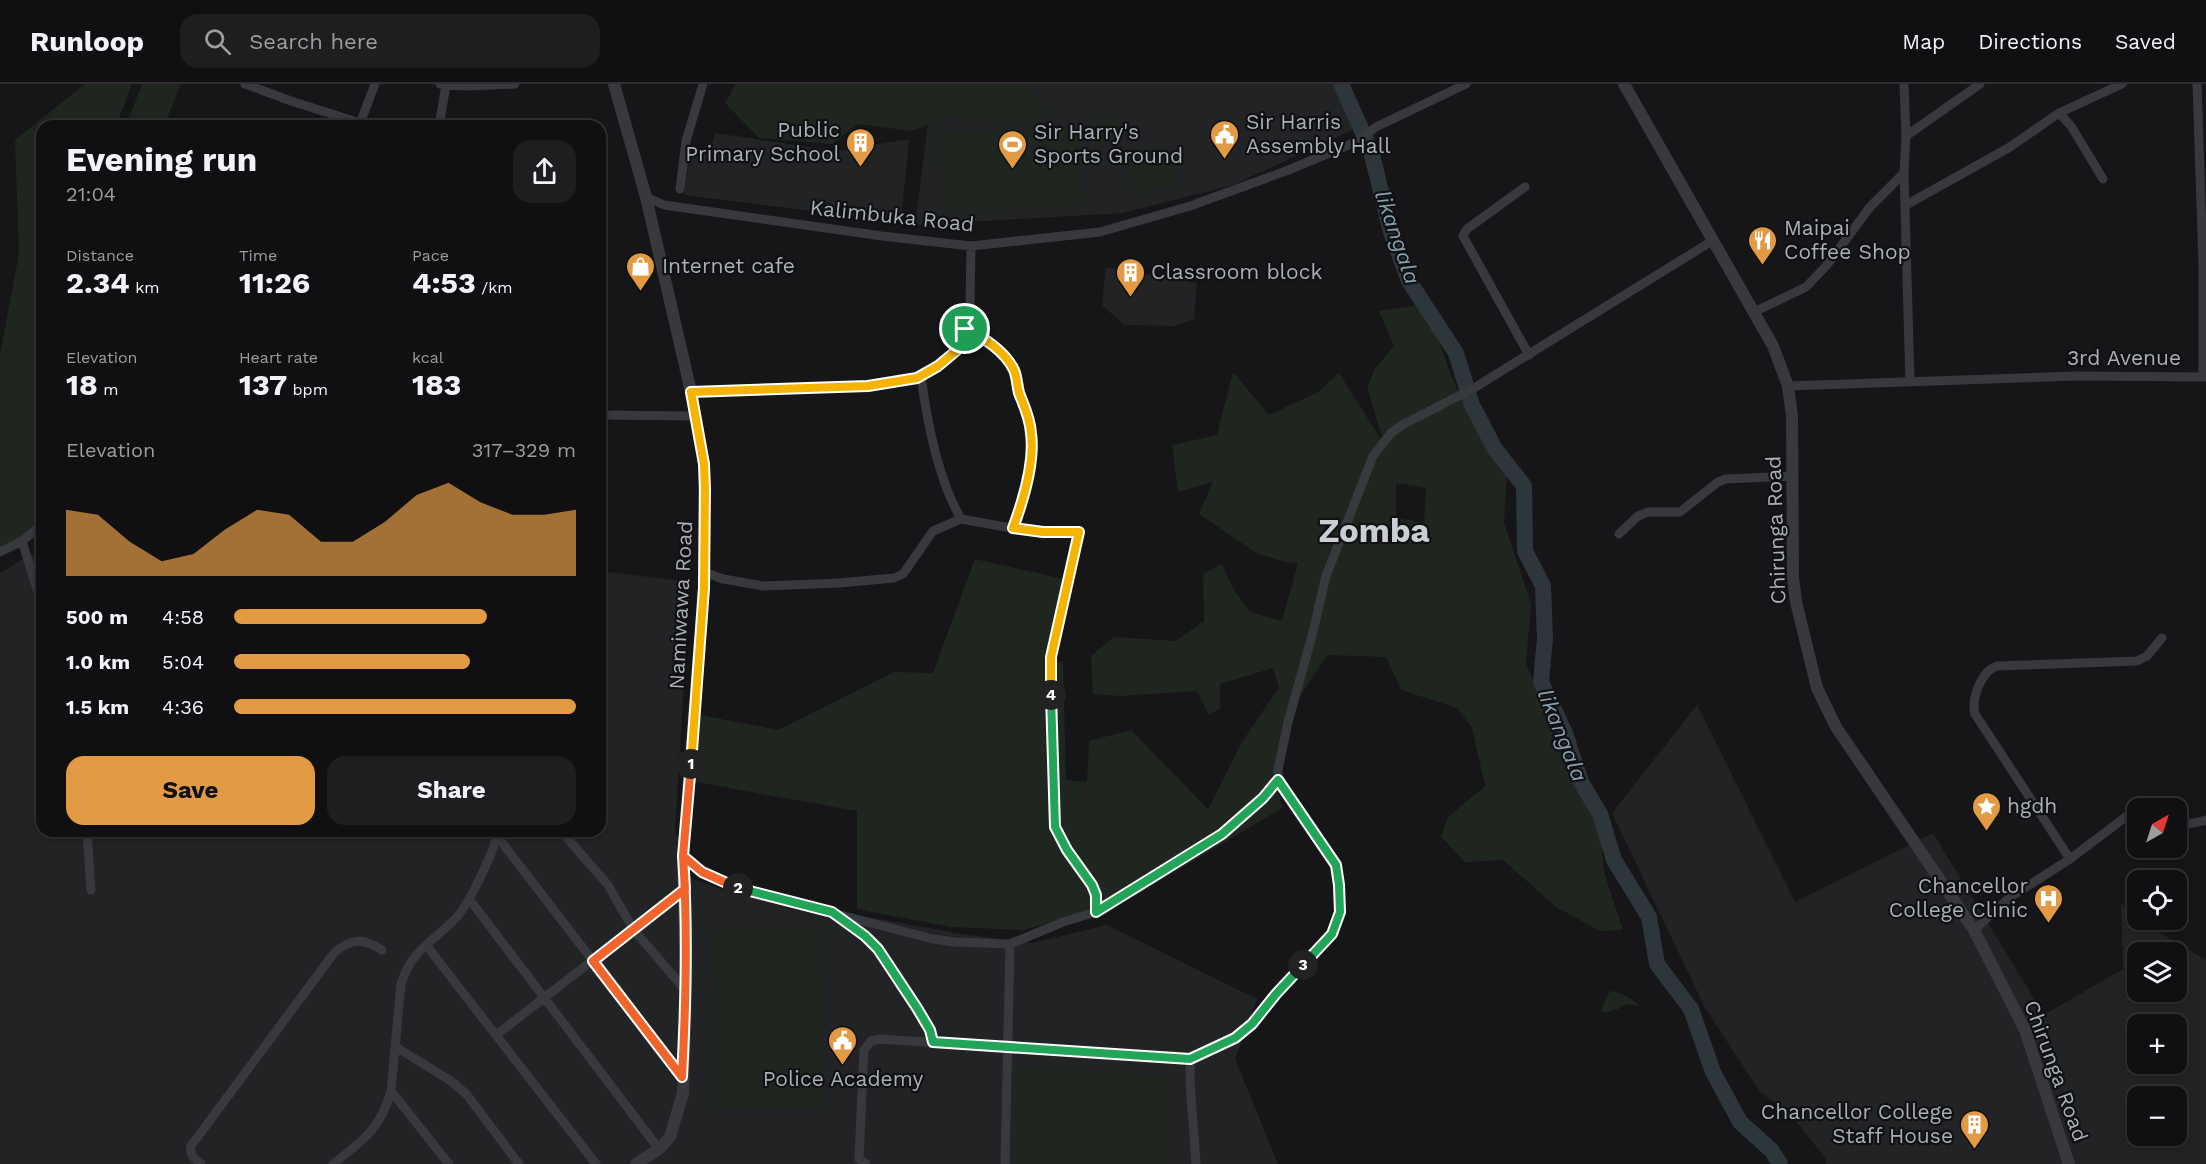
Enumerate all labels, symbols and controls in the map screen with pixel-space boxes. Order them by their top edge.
search box [180,14,600,68]
text: Runloop [30,25,144,58]
icon: search [201,25,234,58]
text: Search here [249,29,378,54]
text: Map [1902,29,1945,54]
text: Directions [1978,29,2082,54]
text: Saved [2115,29,2176,54]
place label: Sir Harris Assembly Hall [1246,109,1391,158]
place label: Public Primary School [685,117,841,166]
public building icon: Sir Harris Assembly Hall [1209,118,1241,160]
place label: Sir Harry's Sports Ground [1034,119,1183,168]
building icon: Public Primary School [845,126,877,168]
sports icon: Sir Harry's Sports Ground [997,128,1029,170]
text: Evening run [66,140,257,179]
button: share [513,140,576,203]
text: 21:04 [66,182,116,206]
water label: likangala [1370,187,1425,287]
street label: Kalimbuka Road [809,194,975,237]
place label: Maipai Coffee Shop [1784,215,1911,264]
restaurant icon: Maipai Coffee Shop [1747,224,1779,266]
text: Distance [66,246,134,265]
text: Time [239,246,277,265]
text: Pace [412,246,449,265]
shop icon: Internet cafe [625,250,657,292]
place label: Internet cafe [662,253,795,278]
building icon: Classroom block [1114,256,1146,298]
place label: Classroom block [1151,259,1322,284]
text: 2.34 [66,265,130,300]
text: 11:26 [239,265,310,300]
text: 4:53 [412,265,476,300]
text: km [130,278,160,297]
text: /km [476,278,513,297]
pin [939,303,990,354]
icon: arrive [948,312,981,345]
street label: 3rd Avenue [2067,345,2181,370]
text: Elevation [66,348,137,367]
text: Heart rate [239,348,318,367]
text: kcal [412,348,444,367]
text: 18 [66,367,98,402]
text: 137 [239,367,287,402]
text: 183 [412,367,461,402]
text: m [98,380,118,399]
text: bpm [287,380,328,399]
text: Elevation [66,438,155,462]
text: 317–329 m [472,438,576,462]
street label: Chirunga Road [1760,455,1791,605]
district label: Zomba [1318,511,1430,550]
street label: Namiwawa Road [664,520,697,690]
text: 500 m [66,605,128,629]
text: 4:58 [162,605,204,629]
text: 1.0 km [66,650,130,674]
text: 5:04 [162,650,204,674]
pin: 4 [1036,680,1066,710]
text: 4 [1046,685,1056,704]
water label: likangala [1533,685,1592,785]
text: 1.5 km [66,695,129,719]
text: 4:36 [162,695,204,719]
pin: 1 [676,749,706,779]
text: 1 [688,754,694,773]
button: Save [66,756,315,825]
button: Share [327,756,576,825]
place icon: hgdh [1970,790,2002,832]
place label: hgdh [2007,793,2057,818]
north arrow [2127,798,2187,858]
map controls [2127,798,2187,1146]
button: locate [2127,870,2187,930]
pin: 2 [723,873,753,903]
place label: Chancellor College Clinic [1889,873,2028,922]
text: 2 [733,878,743,897]
hospital icon: Chancellor College Clinic [2033,882,2065,924]
button: layers [2127,942,2187,1002]
pin: 3 [1288,950,1318,980]
text: 3 [1298,955,1308,974]
street label: Chirunga Road [2019,997,2094,1145]
button: + [2127,1014,2187,1074]
public building icon: Police Academy [827,1024,859,1066]
place label: Police Academy [763,1066,923,1091]
button: − [2127,1086,2187,1146]
place label: Chancellor College Staff House [1761,1099,1953,1148]
building icon: Chancellor College Staff House [1958,1108,1990,1150]

